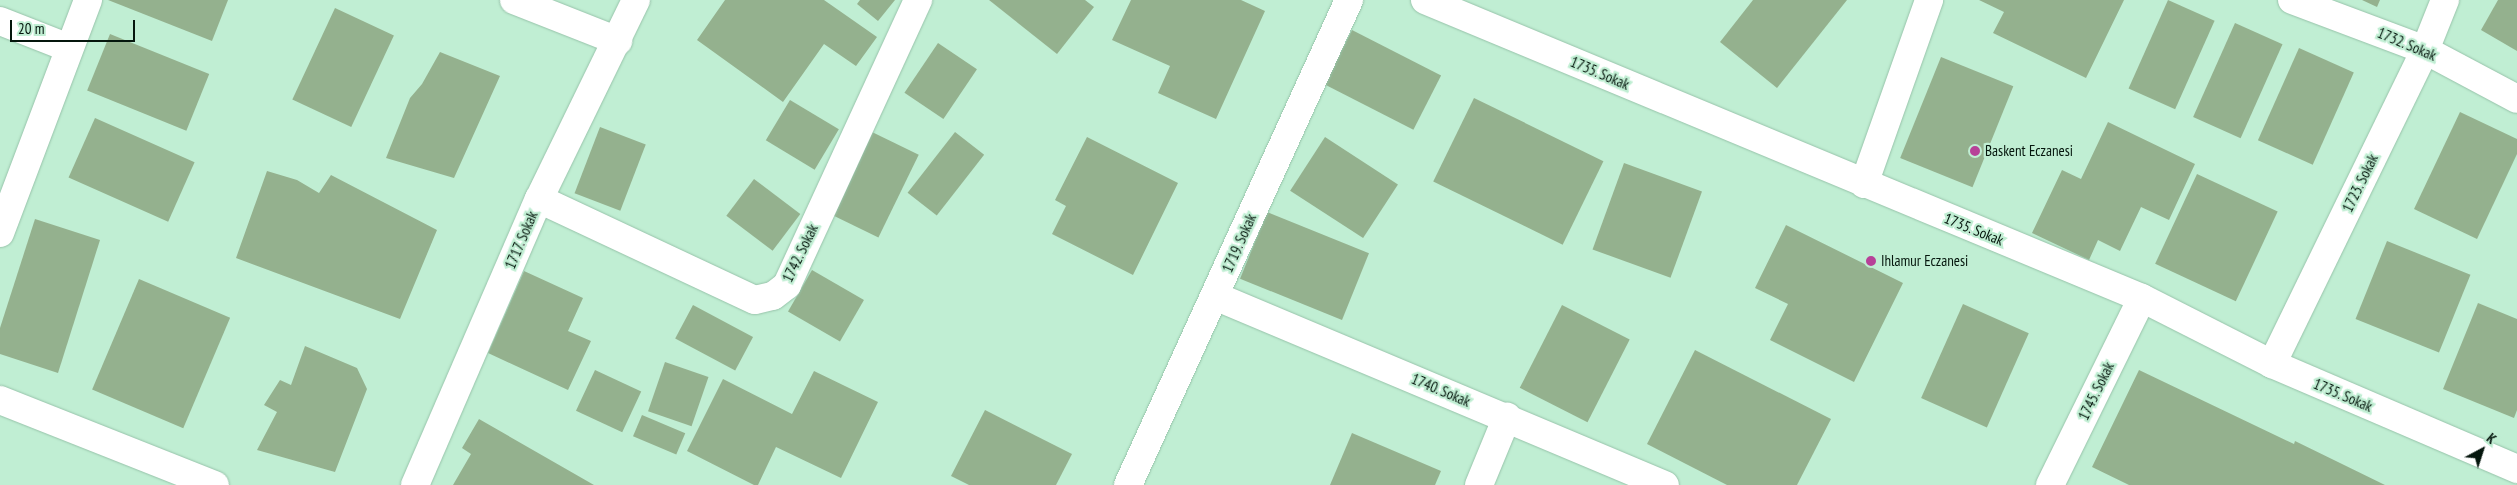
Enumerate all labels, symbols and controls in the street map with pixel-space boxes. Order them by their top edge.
scale bar [12,10,138,42]
text: 20 m [18,19,44,38]
street label: 1732. Sokak [2374,23,2440,65]
street label: 1735. Sokak [1567,52,1633,94]
place label: Baskent Eczanesi [1985,142,2073,160]
marker: Baskent Eczanesi [1969,145,1981,157]
street label: 1723. Sokak [2338,151,2382,215]
street label: 1717. Sokak [501,208,541,272]
street label: 1735. Sokak [1941,209,2007,249]
street label: 1719. Sokak [1218,210,1260,276]
street label: 1742. Sokak [778,221,822,285]
place label: Ihlamur Eczanesi [1881,252,1968,270]
marker: Ihlamur Eczanesi [1865,255,1877,267]
street label: 1745. Sokak [2074,359,2118,423]
street label: 1740. Sokak [1408,369,1474,411]
street label: 1735. Sokak [2310,374,2376,416]
north arrow [2457,425,2507,475]
text: K [2483,429,2500,448]

